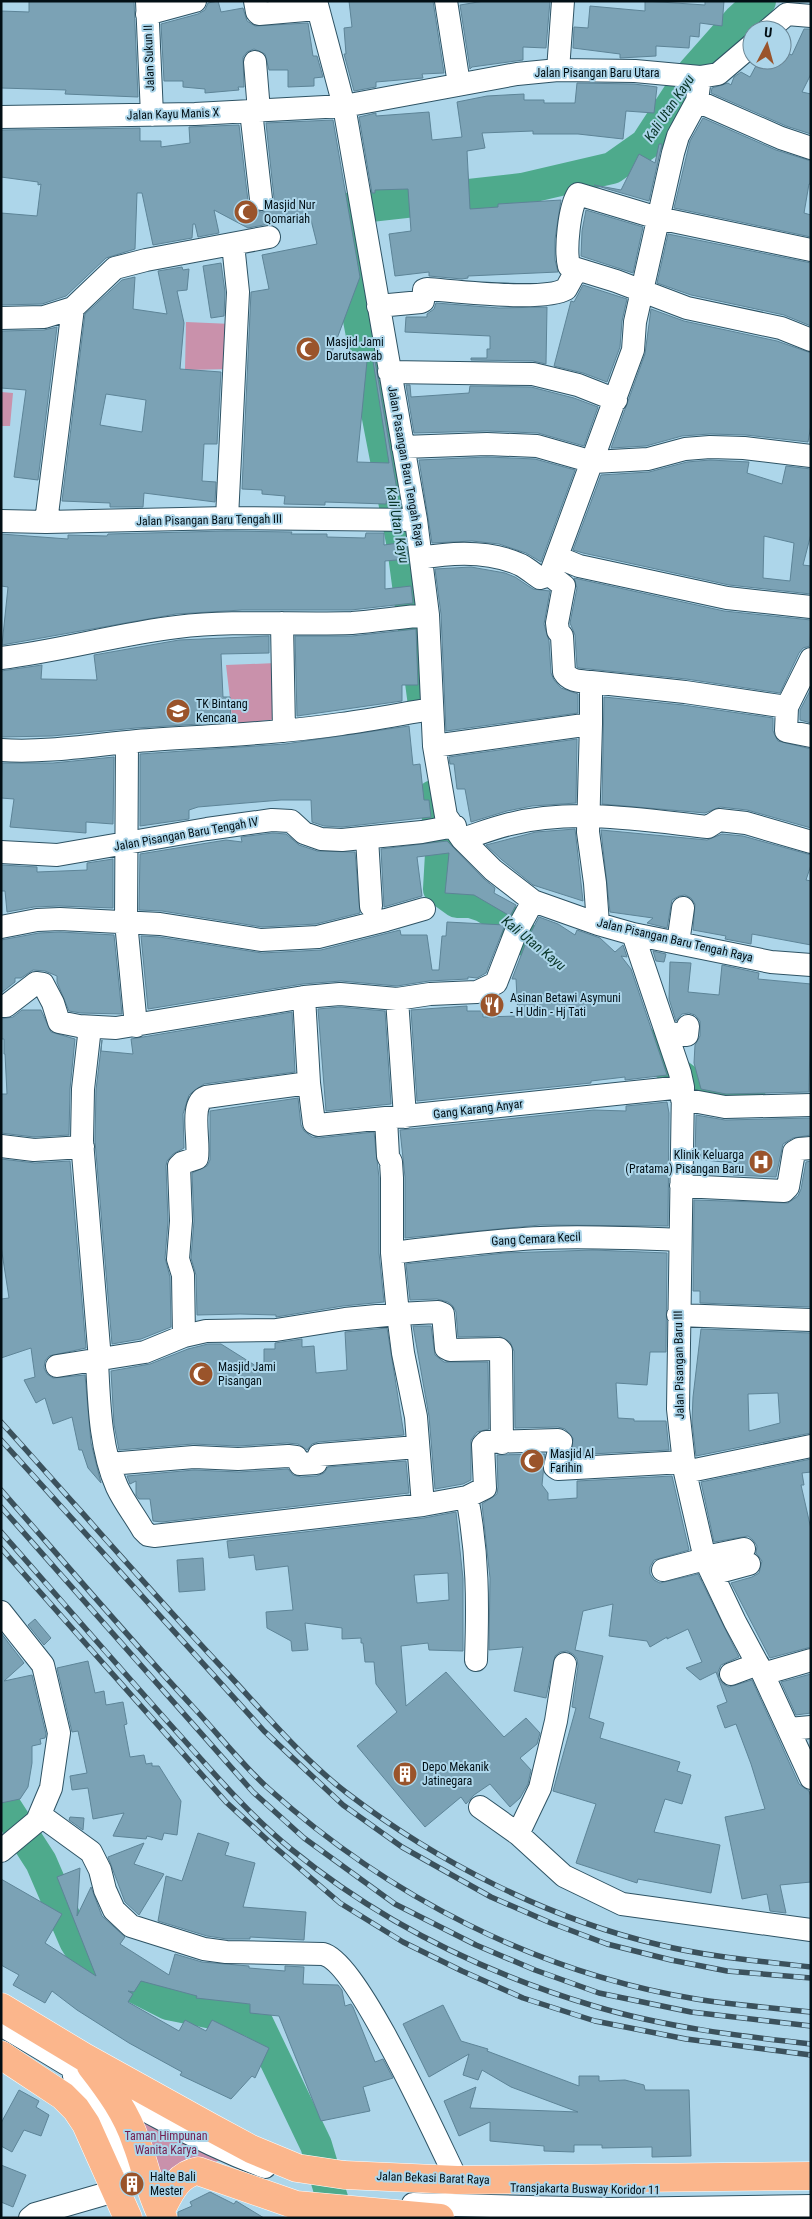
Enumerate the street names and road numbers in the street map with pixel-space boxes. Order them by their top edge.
street label: Jalan Sukun II [141,25,157,91]
street label: Jalan Pisangan Baru Utara [534,66,660,80]
street label: Jalan Kayu Manis X [126,105,220,123]
street label: Jalan Pasangan Baru Tengah Raya [385,385,427,547]
street label: Jalan Pisangan Baru Tengah III [136,512,282,528]
street label: Jalan Pisangan Baru Tengah IV [113,814,260,854]
street label: Jalan Pisangan Baru Tengah Raya [596,915,755,965]
street label: Gang Karang Anyar [432,1097,524,1121]
street label: Gang Cemara Kecil [491,1230,581,1248]
street label: Jalan Pisangan Baru III [671,1310,687,1420]
street label: Jalan Bekasi Barat Raya [376,2169,490,2187]
street label: Transjakarta Busway Koridor 11 [510,2181,660,2197]

